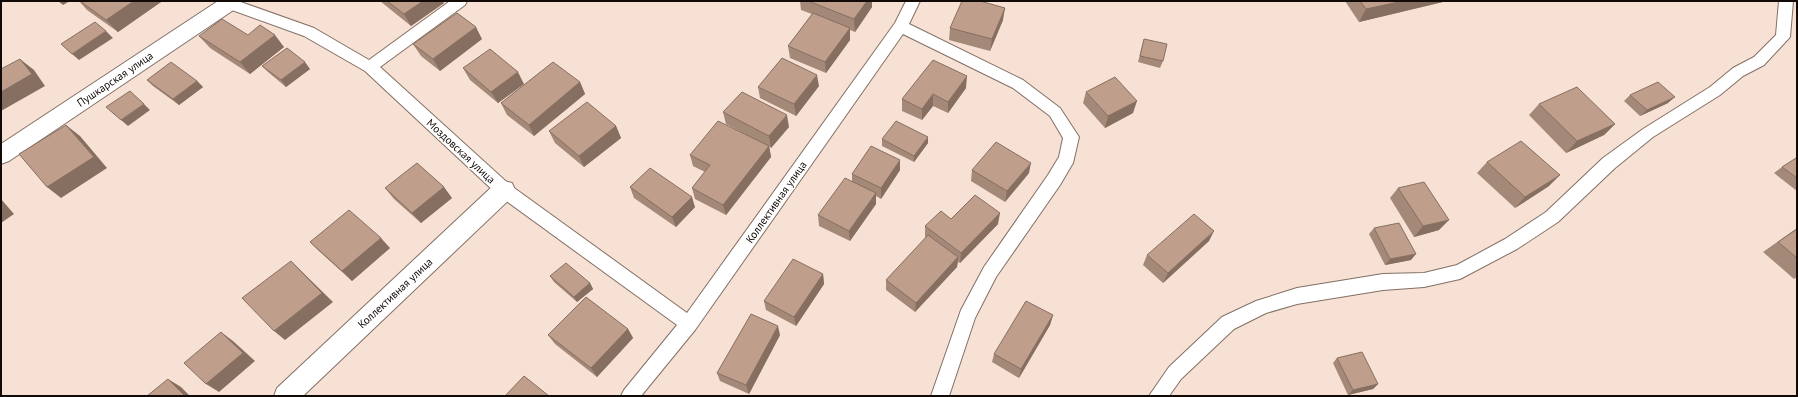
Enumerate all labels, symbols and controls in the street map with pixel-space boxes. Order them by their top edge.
street label: Пушкарская улица [74,48,156,110]
street label: Моздовская улица [424,116,498,186]
street label: Коллективная улица [742,158,810,246]
street label: Коллективная улица [355,255,435,331]

